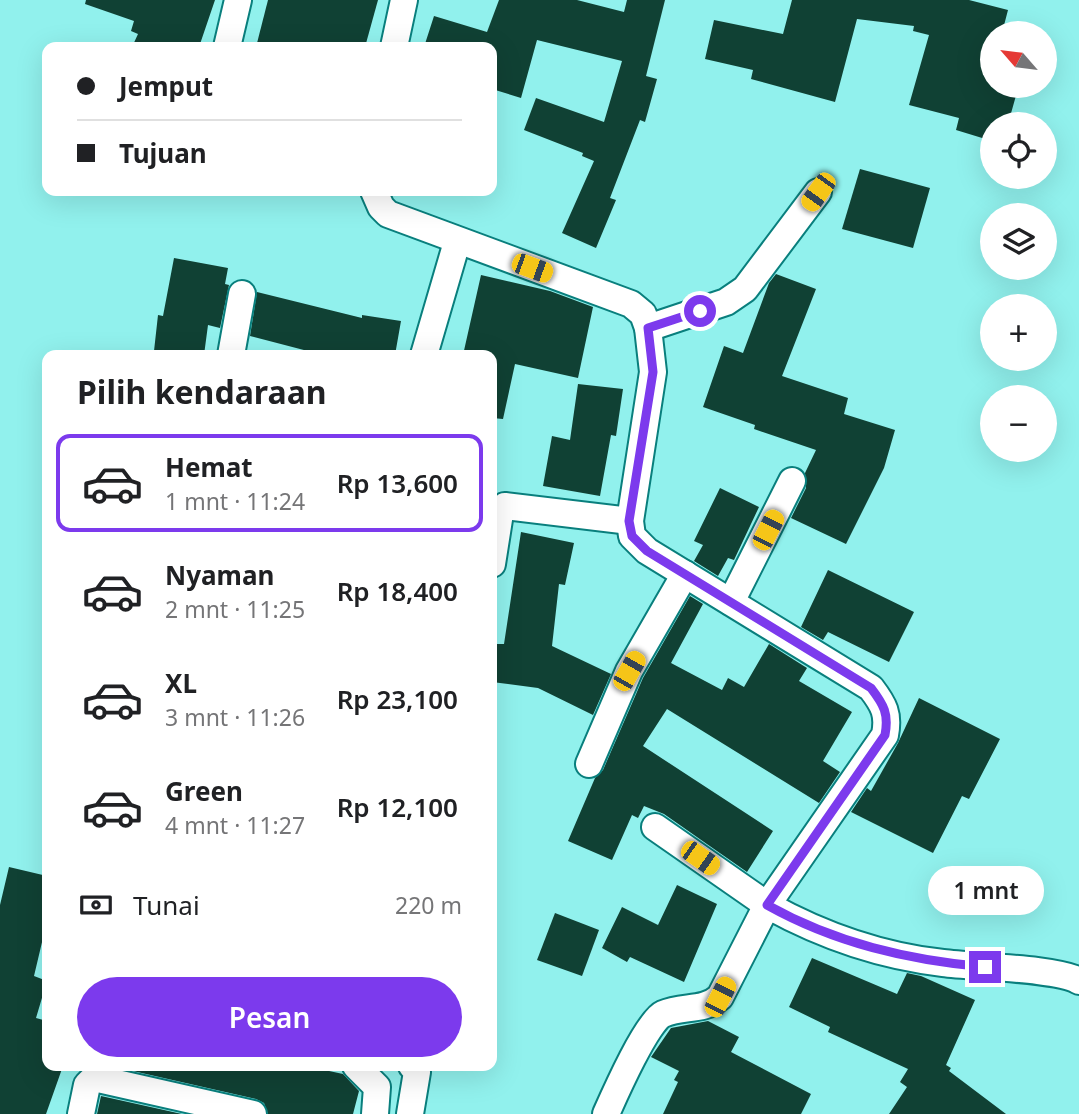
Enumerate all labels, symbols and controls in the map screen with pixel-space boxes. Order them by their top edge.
north arrow [980,21,1057,98]
map controls [980,21,1057,462]
text: Jemput [119,68,213,104]
button: locate [980,112,1057,189]
text: Tujuan [119,135,207,171]
car [798,169,839,215]
button: layers [980,203,1057,280]
car [509,251,556,285]
button: + [980,294,1057,371]
route start [684,295,716,327]
text: Pilih kendaraan [77,370,327,413]
button: − [980,385,1057,462]
text: Hemat [165,449,253,485]
icon: car [81,452,144,515]
text: Rp 13,600 [337,465,458,501]
text: 1 mnt · 11:24 [165,485,305,517]
car [750,507,787,553]
text: Nyaman [165,557,274,593]
icon: car [81,560,144,623]
text: Rp 18,400 [337,573,458,609]
text: 2 mnt · 11:25 [165,593,305,625]
car [610,648,649,694]
text: XL [165,665,197,701]
icon: car [81,668,144,731]
text: Rp 23,100 [337,681,458,717]
text: 3 mnt · 11:26 [165,701,305,733]
text: Green [165,773,243,809]
icon: car [81,776,144,839]
text: Rp 12,100 [337,789,458,825]
text: 4 mnt · 11:27 [165,809,305,841]
car [677,837,724,879]
callout: 1 mnt [927,866,1043,914]
text: 1 mnt [953,874,1019,906]
icon: cash [77,886,115,924]
text: Tunai [133,887,200,923]
text: 220 m [395,889,462,921]
route end [969,951,1001,983]
car [702,974,739,1020]
button: Pesan [77,977,462,1057]

